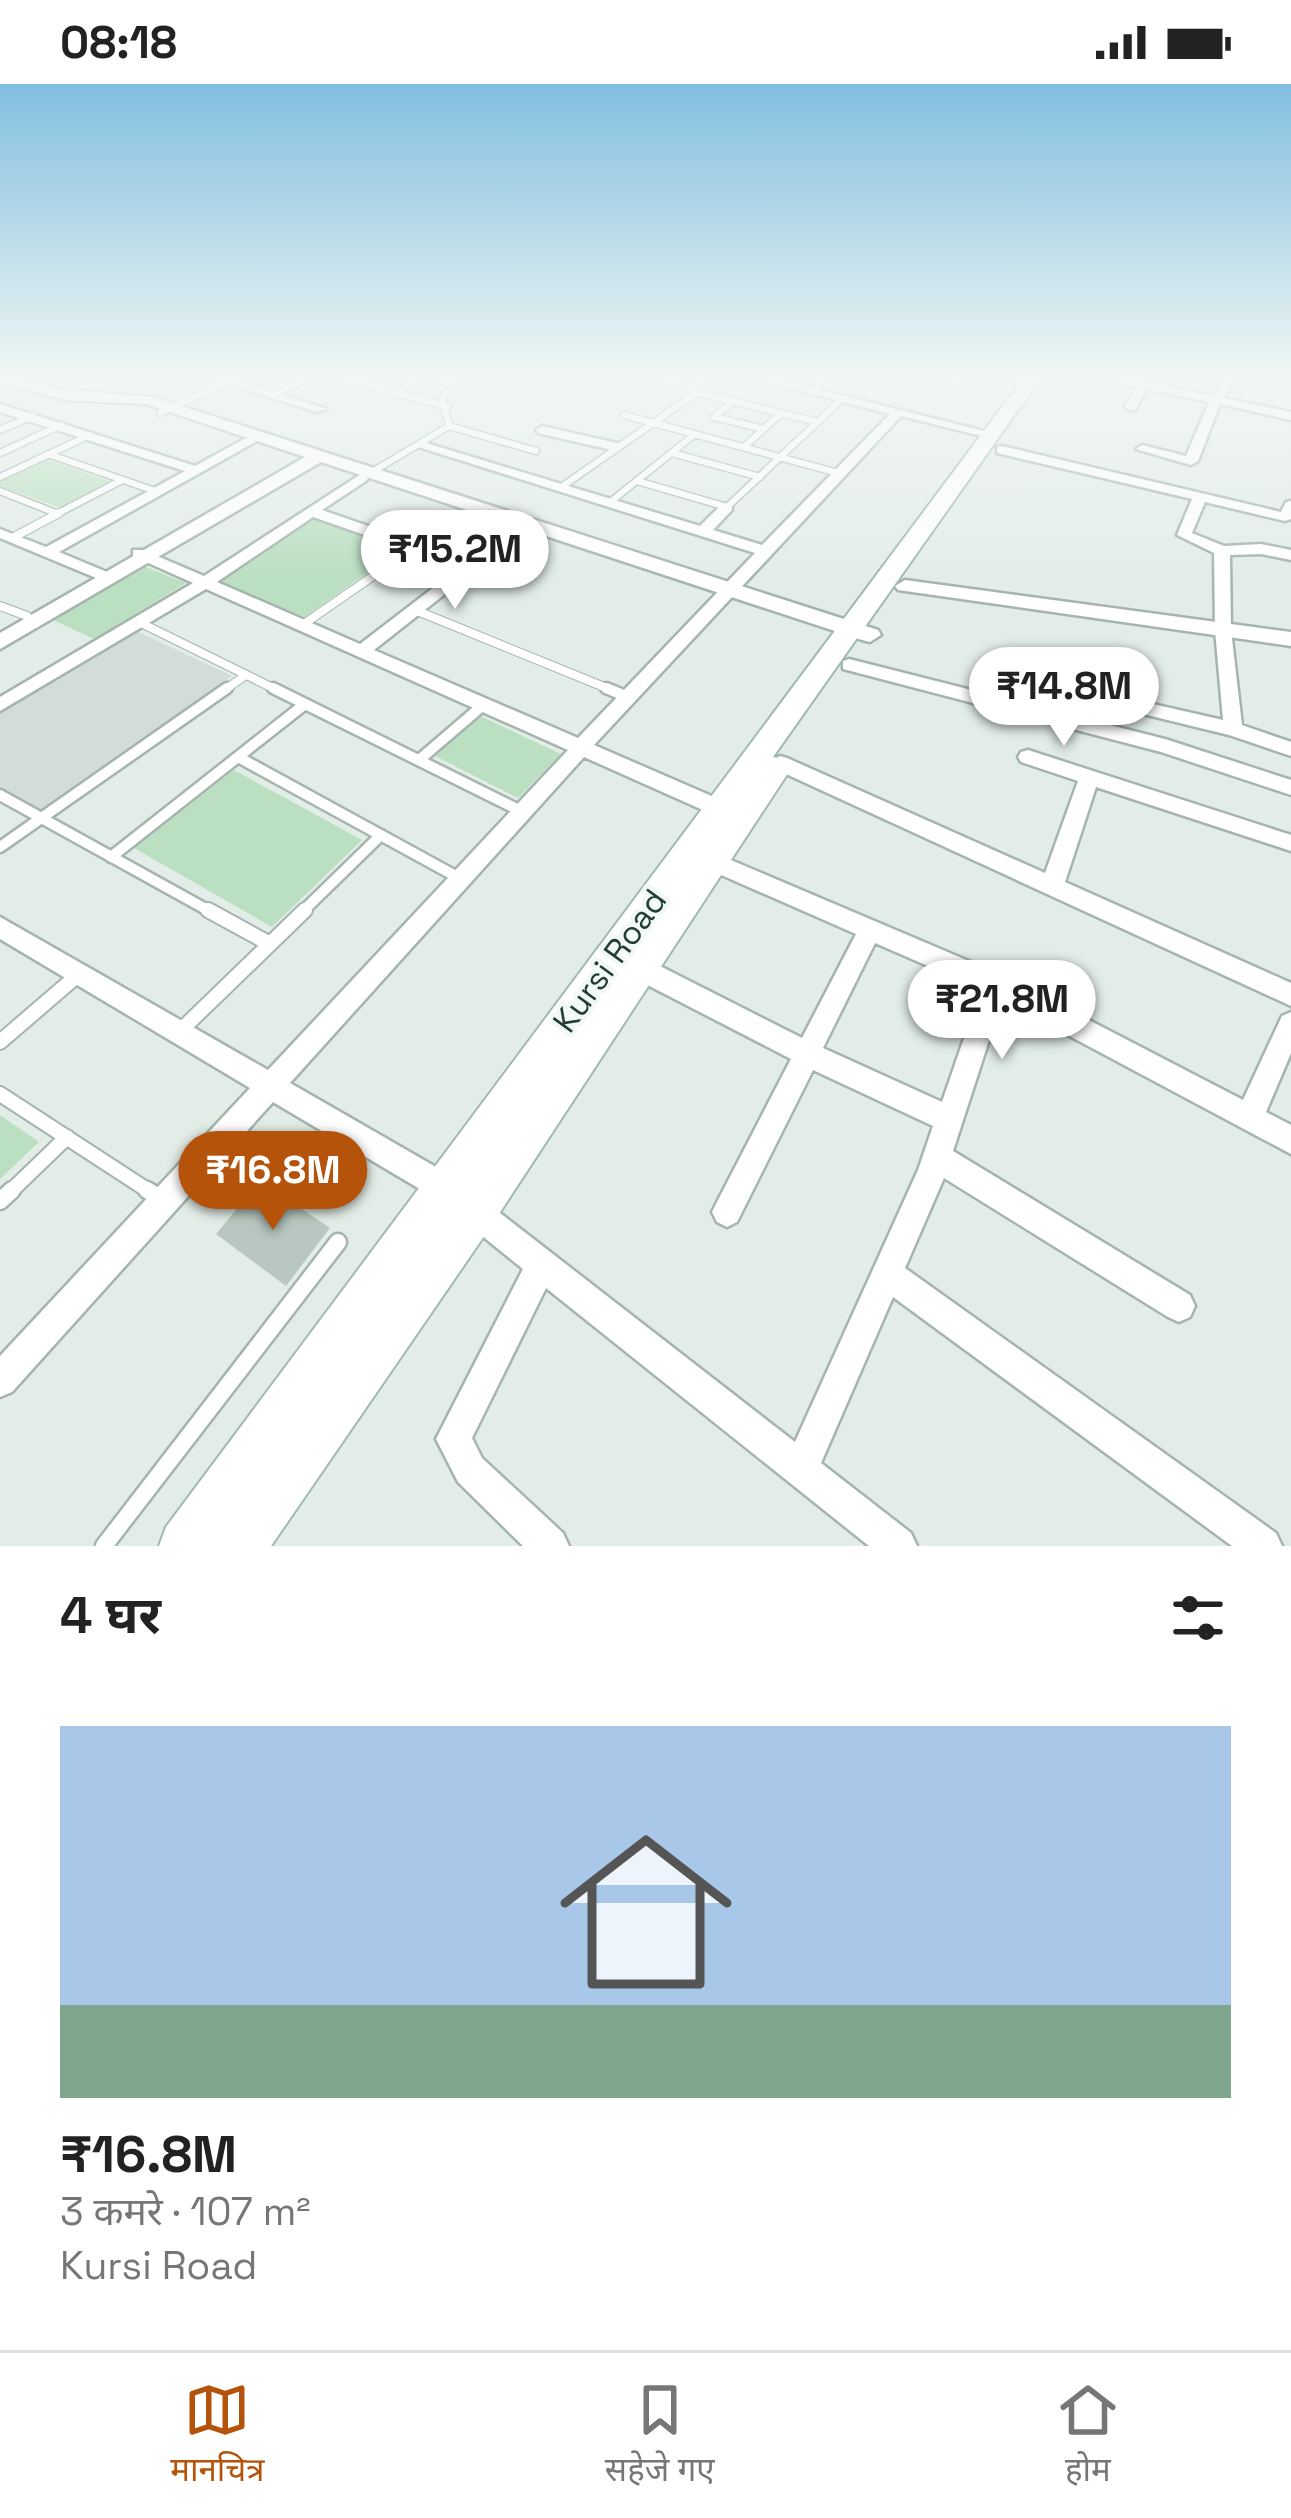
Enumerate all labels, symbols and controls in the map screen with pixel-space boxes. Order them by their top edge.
text: 08:18 [60,14,177,71]
pin: ₹15.2M [357,510,553,612]
text: ₹15.2M [388,524,522,573]
pin: ₹14.8M [966,647,1162,749]
text: ₹14.8M [996,661,1132,710]
street label: Kursi Road [544,881,676,1041]
pin: ₹21.8M [904,960,1100,1062]
text: ₹21.8M [935,974,1069,1023]
pin: ₹16.8M [175,1131,371,1233]
text: ₹16.8M [205,1145,341,1194]
text: 4 घर [60,1583,161,1648]
icon: filters [1165,1585,1231,1651]
icon: home [538,1804,754,2020]
text: ₹16.8M [60,2122,237,2187]
text: 3 कमरे · 107 m² [60,2187,311,2236]
text: Kursi Road [60,2241,257,2290]
tab: मानचित्र [170,2377,265,2494]
tab: सहेजे गए [605,2377,714,2494]
tab: होम [1055,2377,1121,2494]

